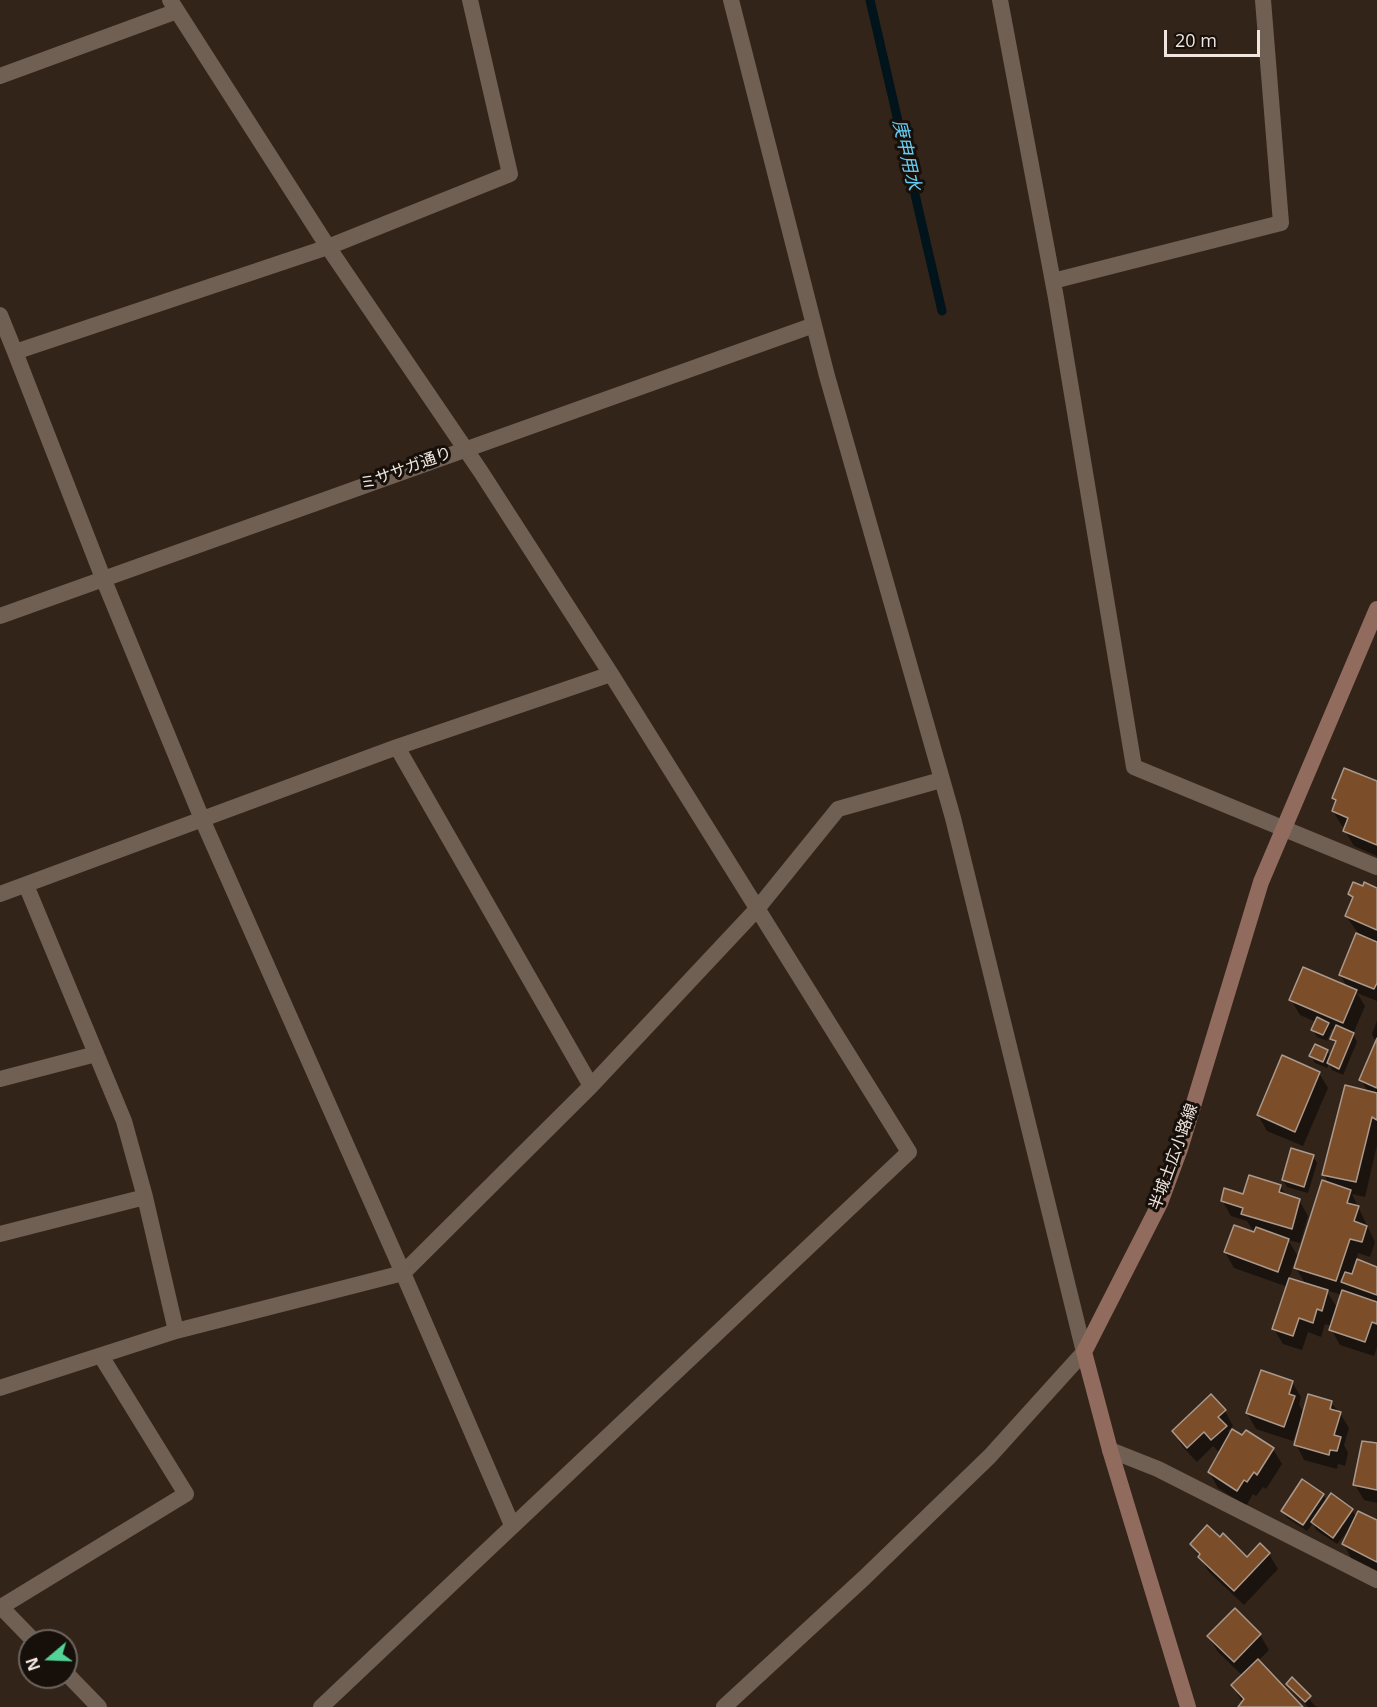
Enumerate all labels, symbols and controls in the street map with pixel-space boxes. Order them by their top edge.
scale bar [1167,18,1263,56]
text: 20 m [1175,28,1217,52]
water label: 庚申用水 [887,117,925,193]
street label: ミササガ通り [358,444,454,494]
street label: 半城土広小路線 [1146,1101,1202,1213]
north arrow [18,1629,78,1689]
text: N [20,1654,45,1674]

